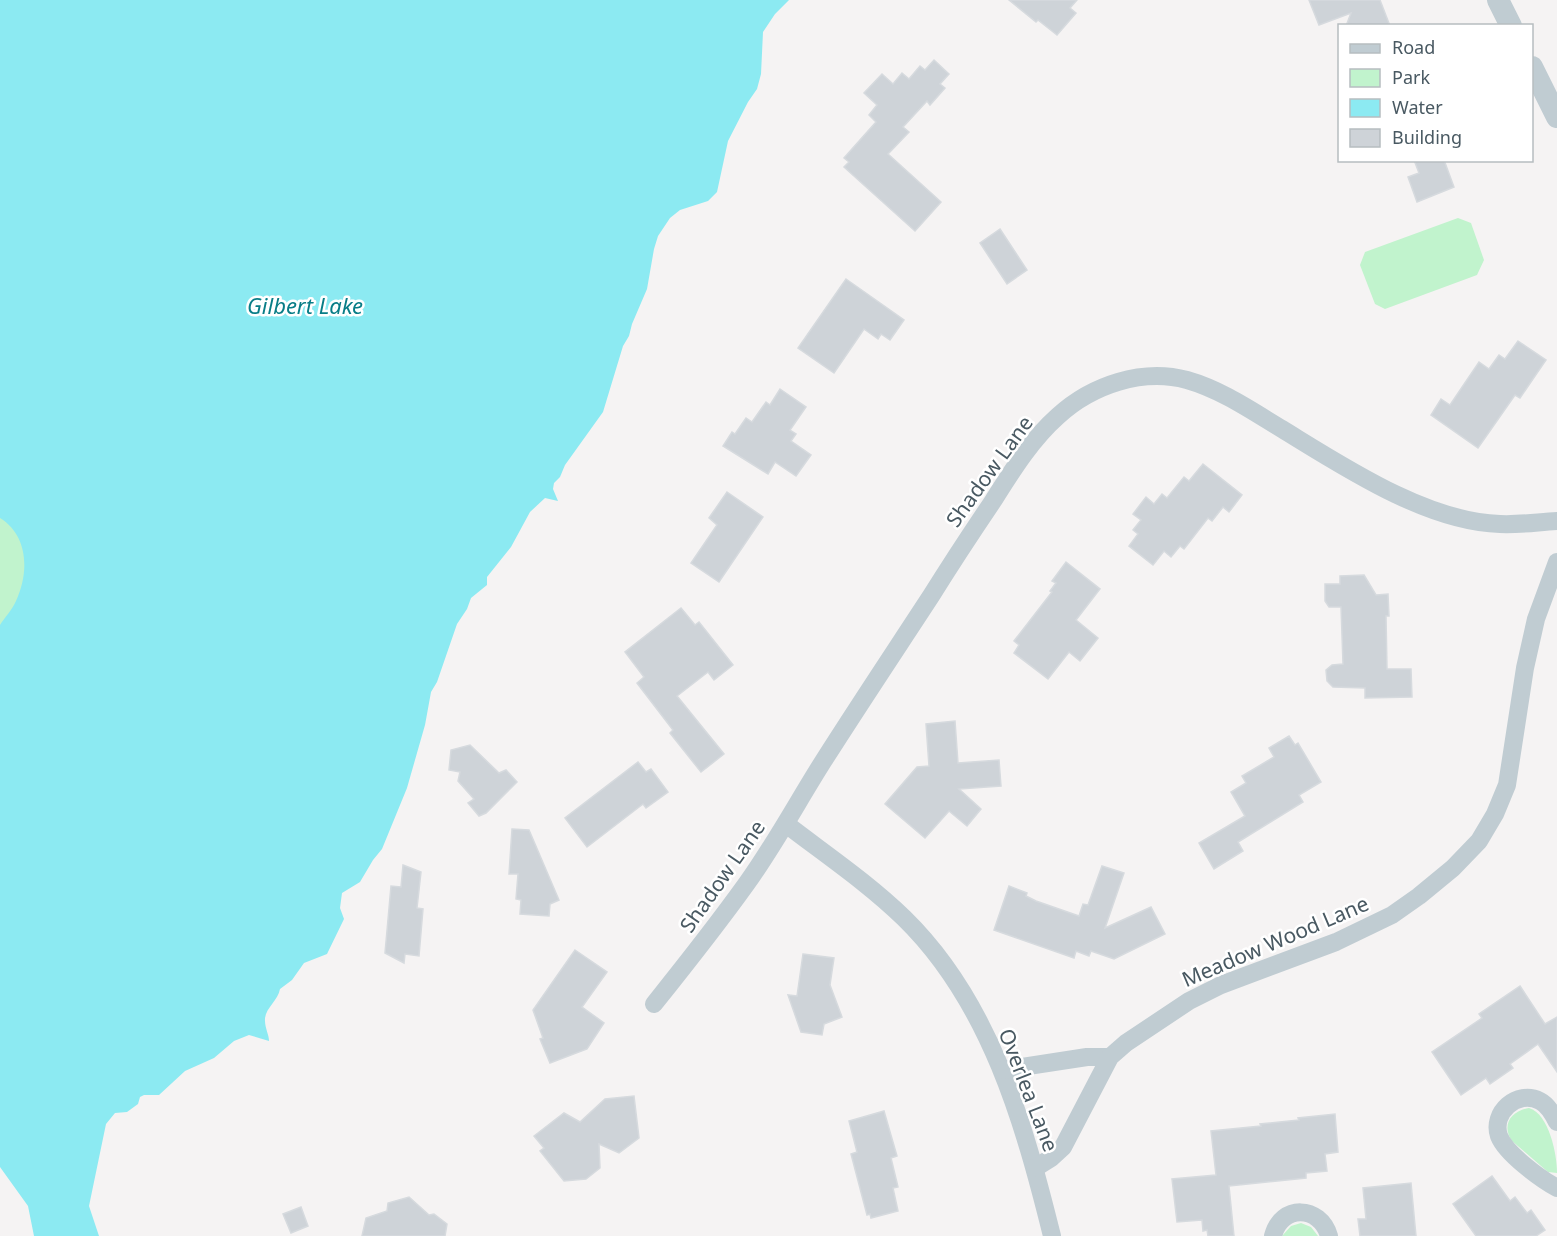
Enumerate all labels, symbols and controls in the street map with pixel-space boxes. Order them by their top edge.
legend [1338,24,1533,162]
text: Road [1392,35,1435,59]
text: Park [1392,65,1430,89]
text: Water [1392,95,1443,119]
text: Building [1392,125,1462,149]
water label: Gilbert Lake [247,290,363,320]
street label: Shadow Lane [939,410,1039,532]
street label: Shadow Lane [673,814,771,938]
street label: Meadow Wood Lane [1177,889,1373,993]
street label: Overlea Lane [993,1024,1065,1156]

